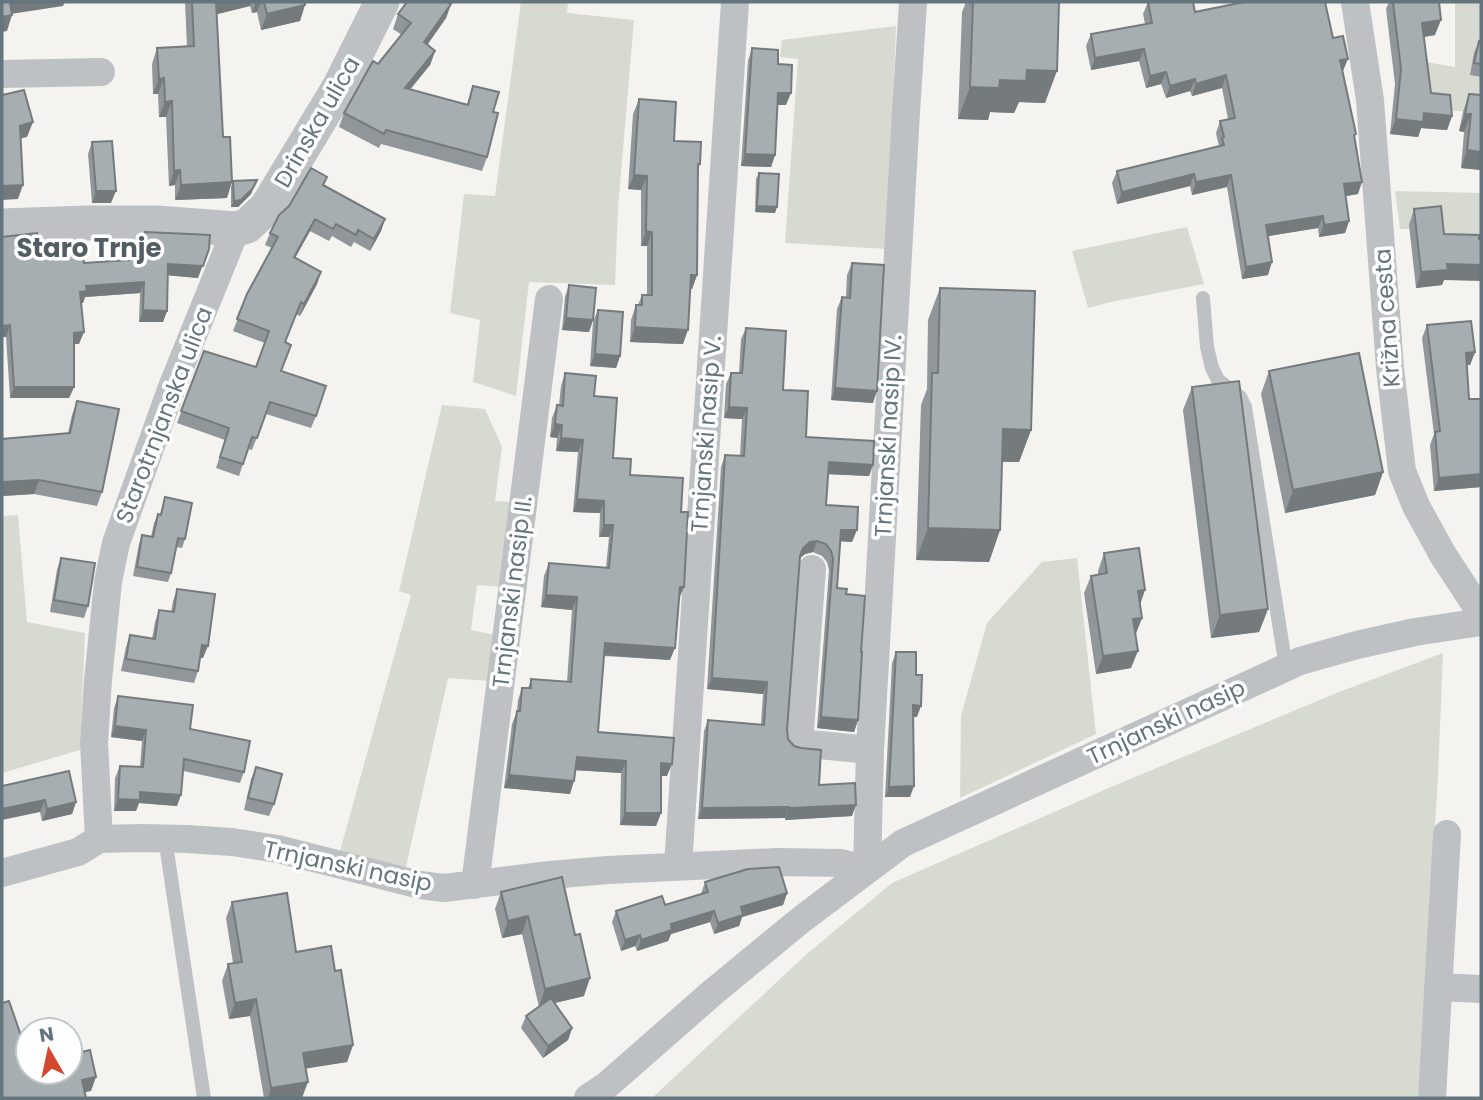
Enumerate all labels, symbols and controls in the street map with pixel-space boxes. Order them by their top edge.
street label: Drinska ulica [267,51,367,193]
district label: Staro Trnje [16,230,162,266]
street label: Križna cesta [1366,248,1408,388]
street label: Starotrnjanska ulica [108,302,220,528]
street label: Trnjanski nasip V. [683,334,729,534]
street label: Trnjanski nasip IV. [867,334,909,538]
street label: Trnjanski nasip II. [484,494,540,690]
street label: Trnjanski nasip [1082,671,1250,773]
street label: Trnjanski nasip [261,833,435,899]
north arrow [14,1016,84,1086]
text: N [37,1020,56,1049]

